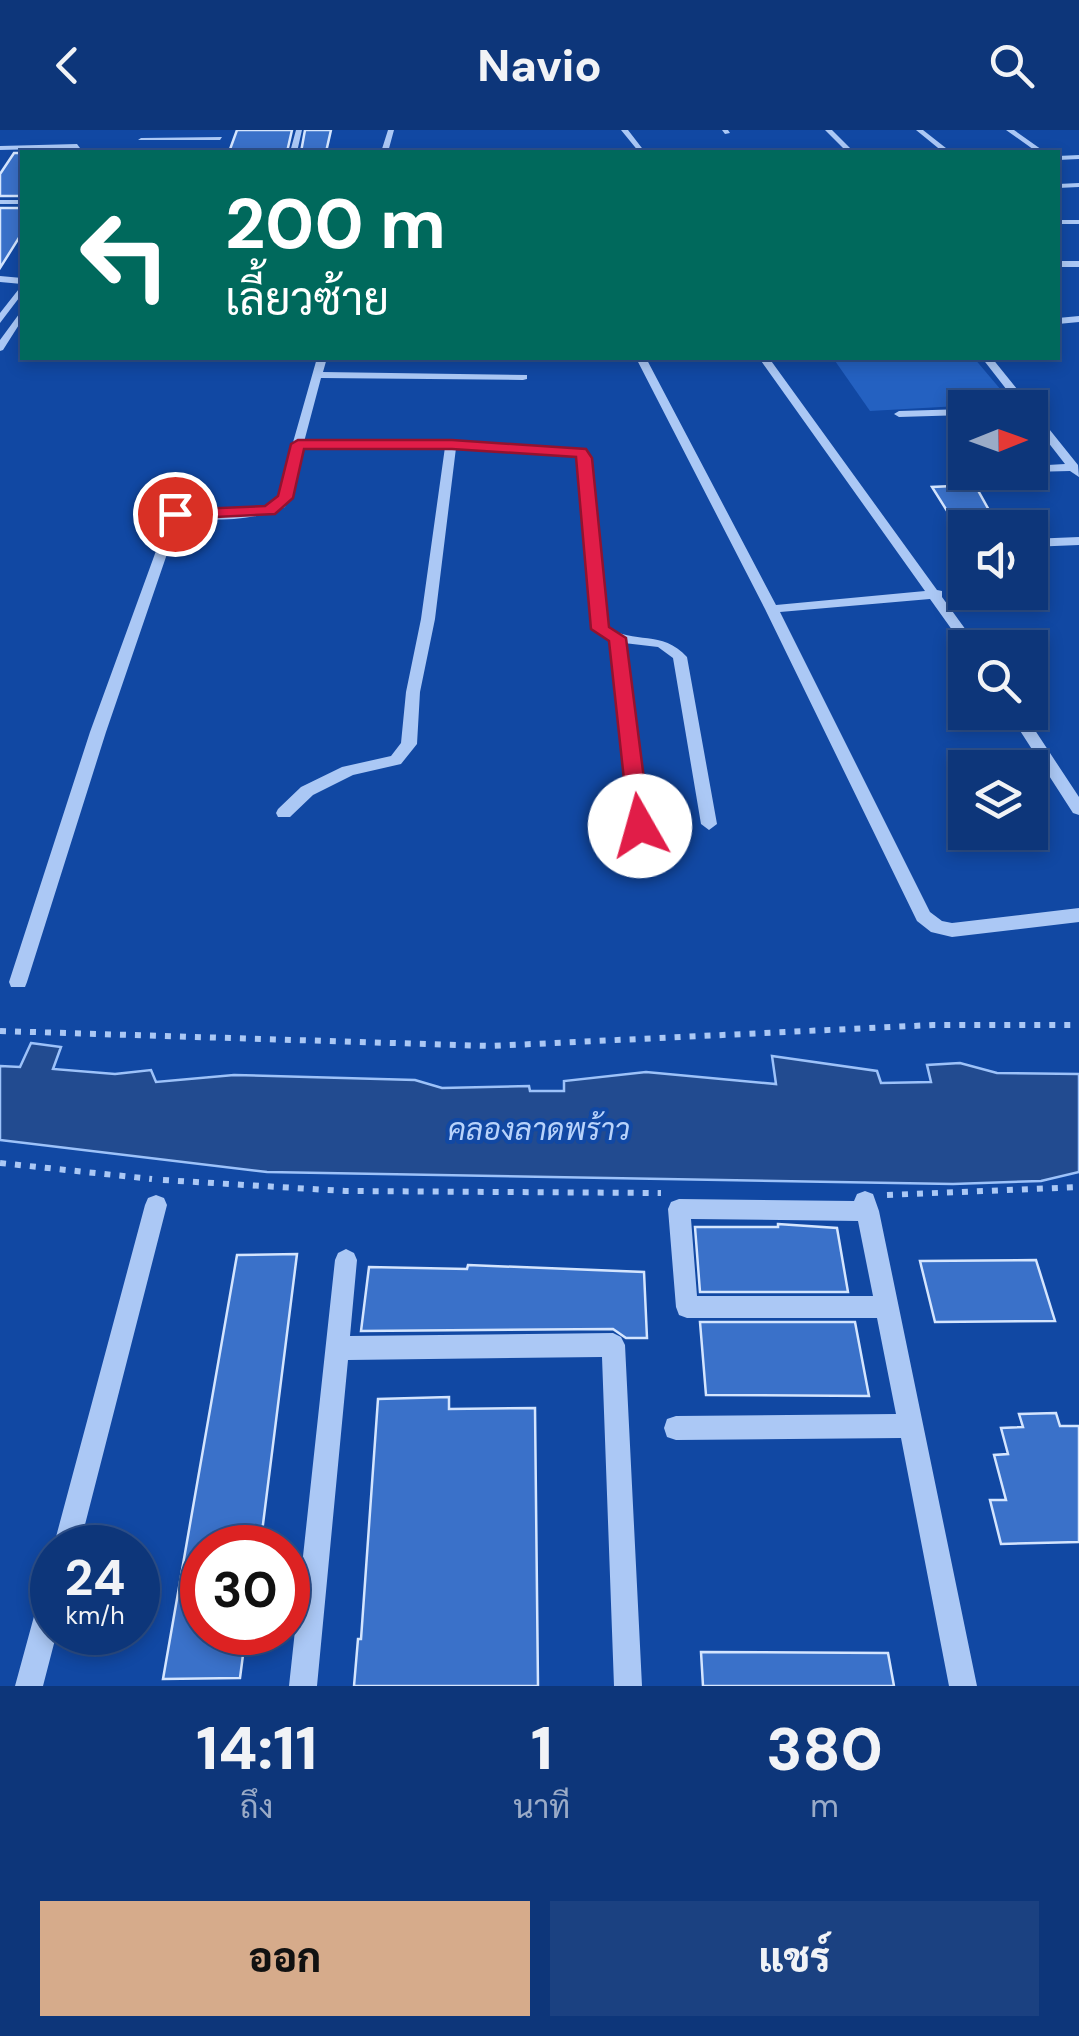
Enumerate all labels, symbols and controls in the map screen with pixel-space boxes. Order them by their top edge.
text: Navio [477,36,602,95]
icon: back [40,38,95,93]
icon: search [984,38,1039,93]
text: 200 m [225,179,446,270]
icon: left [60,190,190,320]
text: เลี้ยวซ้าย [225,270,389,329]
north arrow [948,390,1048,490]
map controls [948,390,1048,850]
pin [133,472,218,557]
icon: arrive [148,487,203,542]
button: sound [948,510,1048,610]
button: search [948,630,1048,730]
button: layers [948,750,1048,850]
position arrow [588,774,692,878]
water label: คลองลาดพร้าว [448,1110,630,1149]
speed limit sign: 30 [180,1525,310,1655]
text: 24 [65,1545,126,1611]
text: km/h [65,1599,125,1632]
text: 14:11 [196,1709,317,1788]
text: 1 [531,1709,553,1788]
text: 380 [766,1710,883,1789]
text: m [810,1785,839,1827]
text: ถึง [240,1786,273,1828]
text: นาที [513,1786,570,1828]
button: ออก [40,1901,530,2016]
button: แชร์ [550,1901,1039,2016]

